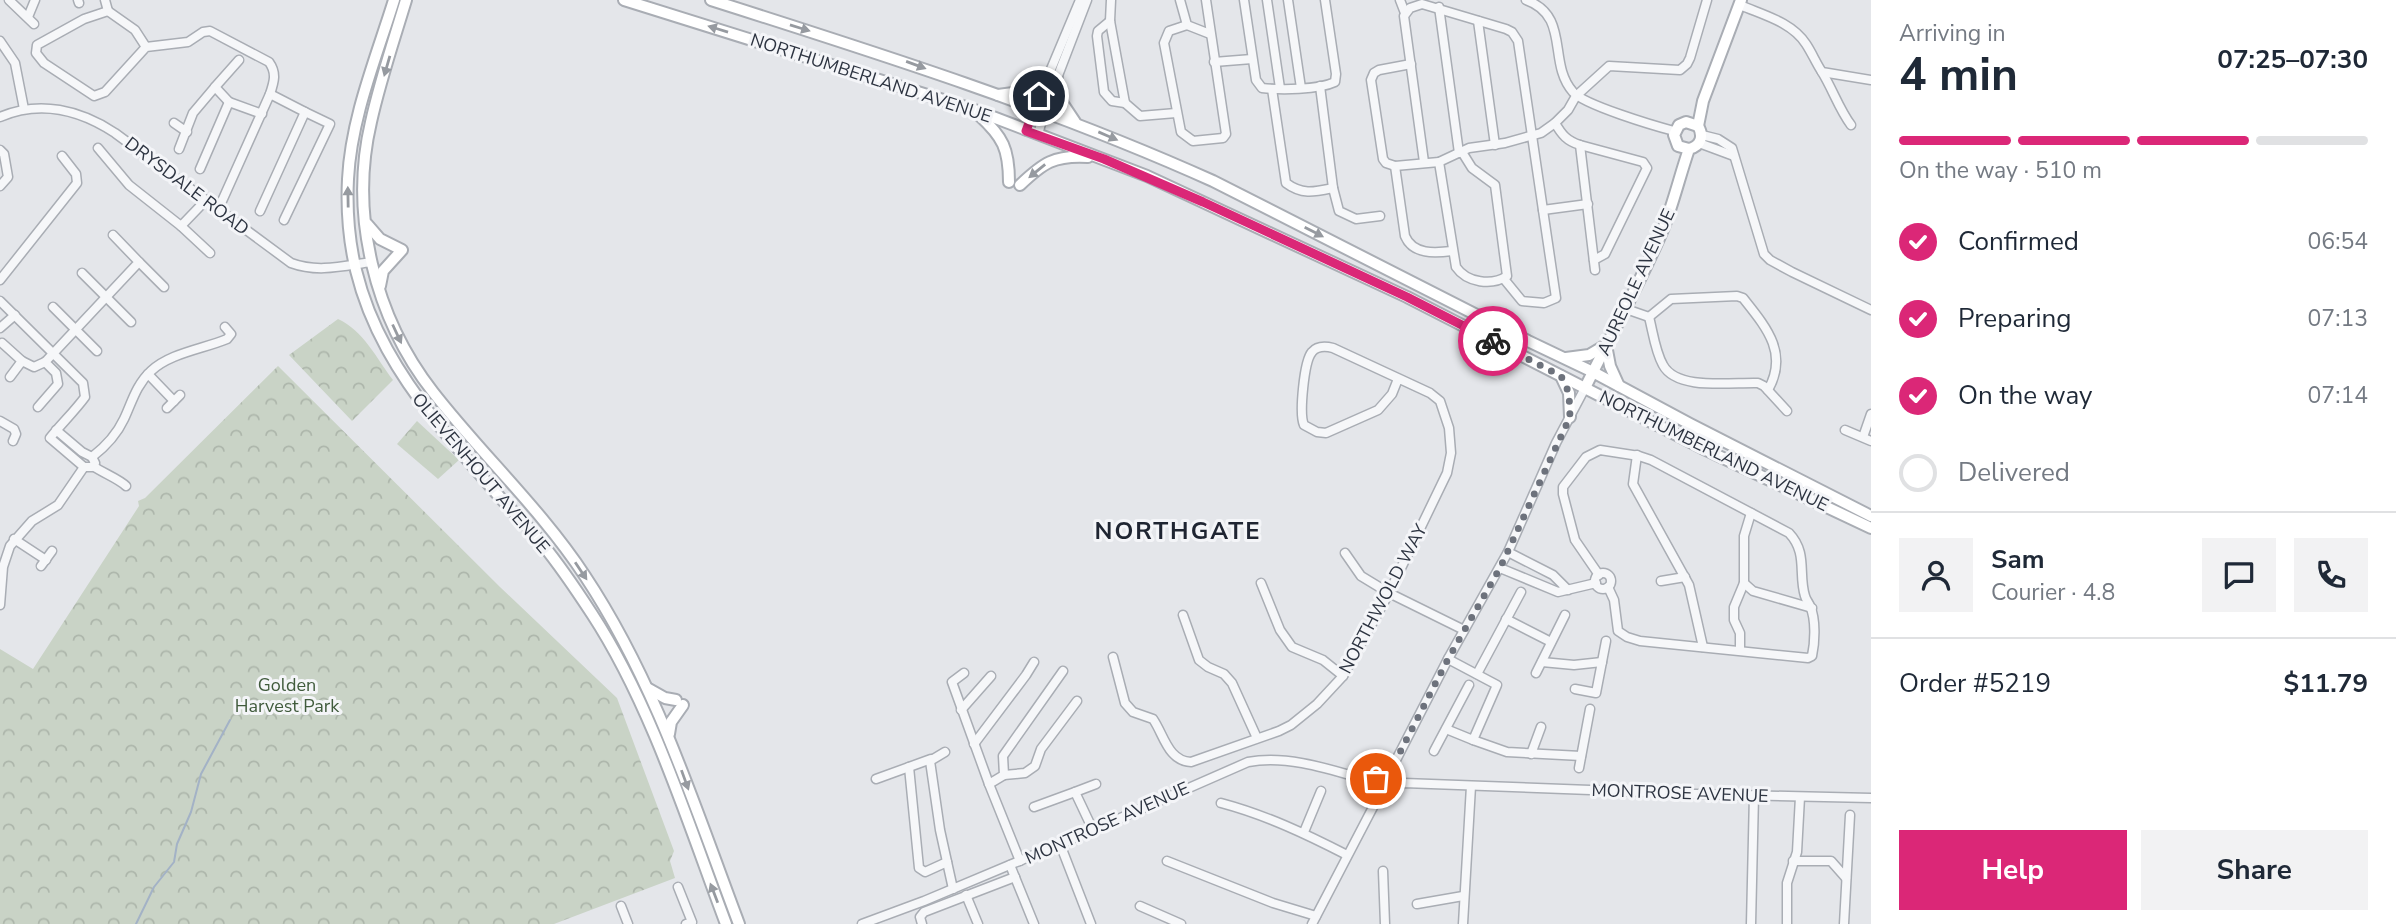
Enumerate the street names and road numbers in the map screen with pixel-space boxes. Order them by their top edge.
street label: NORTHUMBERLAND AVENUE [747,28,995,128]
street label: DRYSDALE ROAD [120,131,254,241]
street label: AUREOLE AVENUE [1591,205,1681,359]
street label: NORTHUMBERLAND AVENUE [1595,385,1833,517]
street label: OLIEVENHOUT AVENUE [407,388,555,558]
street label: NORTHWOLD WAY [1333,520,1433,678]
street label: MONTROSE AVENUE [1021,776,1193,870]
street label: MONTROSE AVENUE [1591,778,1769,808]

